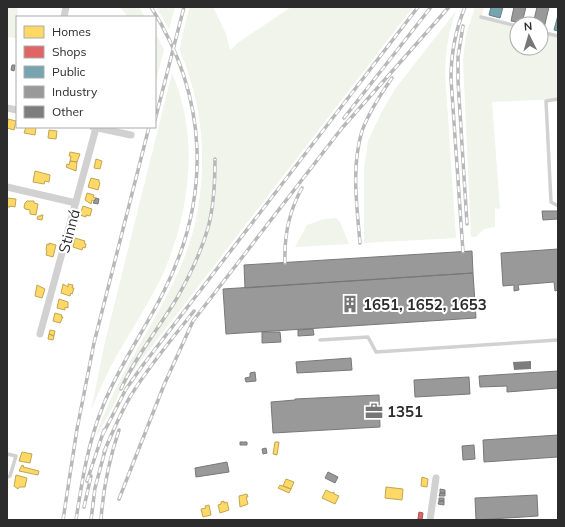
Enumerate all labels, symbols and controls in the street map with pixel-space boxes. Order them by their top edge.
legend [16,16,156,128]
north arrow [509,16,549,56]
text: N [523,19,533,33]
text: Homes [52,24,91,39]
text: Shops [52,44,87,59]
text: Public [52,64,86,79]
text: Industry [52,84,98,99]
text: Other [52,104,84,119]
street label: Stinná [54,207,84,255]
building icon: 1651, 1652, 1653 [340,294,360,314]
place label: 1651, 1652, 1653 [363,295,487,314]
office icon: 1351 [364,401,384,421]
place label: 1351 [387,402,423,421]

